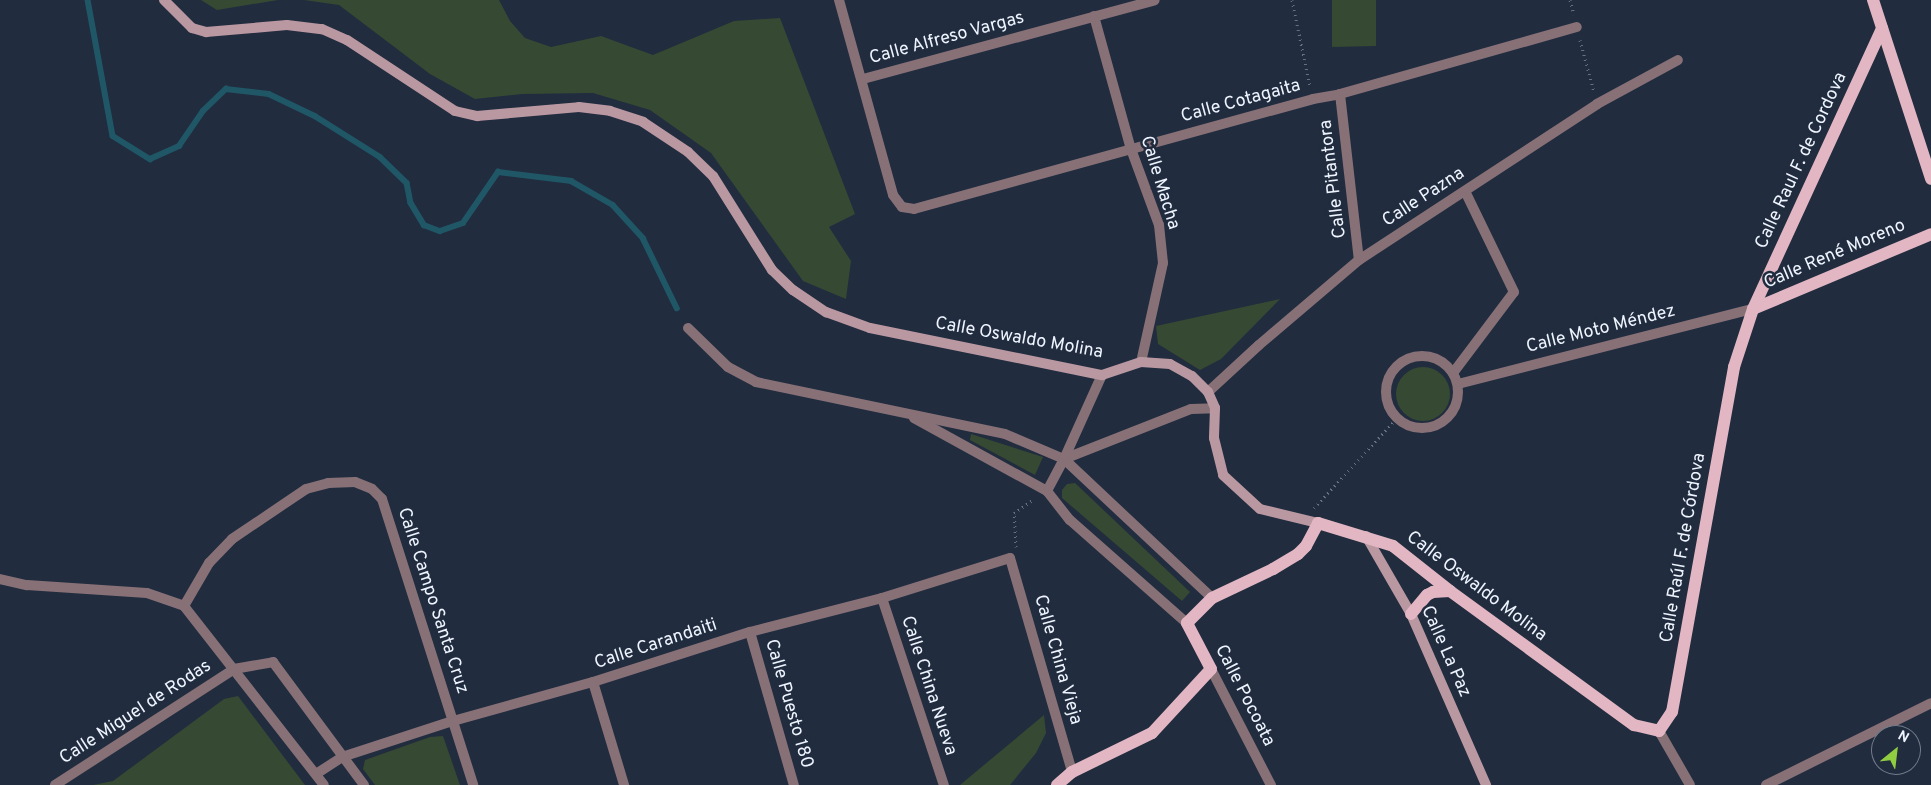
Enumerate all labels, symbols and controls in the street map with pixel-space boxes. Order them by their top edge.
street label: Calle Alfreso Vargas [867,8,1027,70]
street label: Calle Raul F. de Cordova [1752,69,1852,253]
street label: Calle Cotagaita [1179,76,1303,128]
street label: Calle Pitantora [1316,119,1352,239]
street label: Calle Macha [1135,134,1183,232]
street label: Calle Pazna [1379,163,1469,233]
street label: Calle René Moreno [1761,215,1909,295]
street label: Calle Moto Méndez [1524,301,1678,359]
street label: Calle Oswaldo Molina [933,314,1105,364]
street label: Calle Raúl F. de Córdova [1657,451,1711,645]
street label: Calle Campo Santa Cruz [392,505,472,697]
street label: Calle Oswaldo Molina [1402,527,1550,647]
street label: Calle China Vieja [1028,592,1086,728]
street label: Calle La Paz [1415,603,1475,701]
street label: Calle China Nueva [895,614,961,758]
street label: Calle Carandaiti [592,615,720,675]
street label: Calle Puesto 180 [759,637,817,771]
street label: Calle Pocoata [1209,642,1279,750]
street label: Calle Miguel de Rodas [56,656,216,770]
north arrow [1871,725,1921,775]
text: N [1895,727,1912,747]

